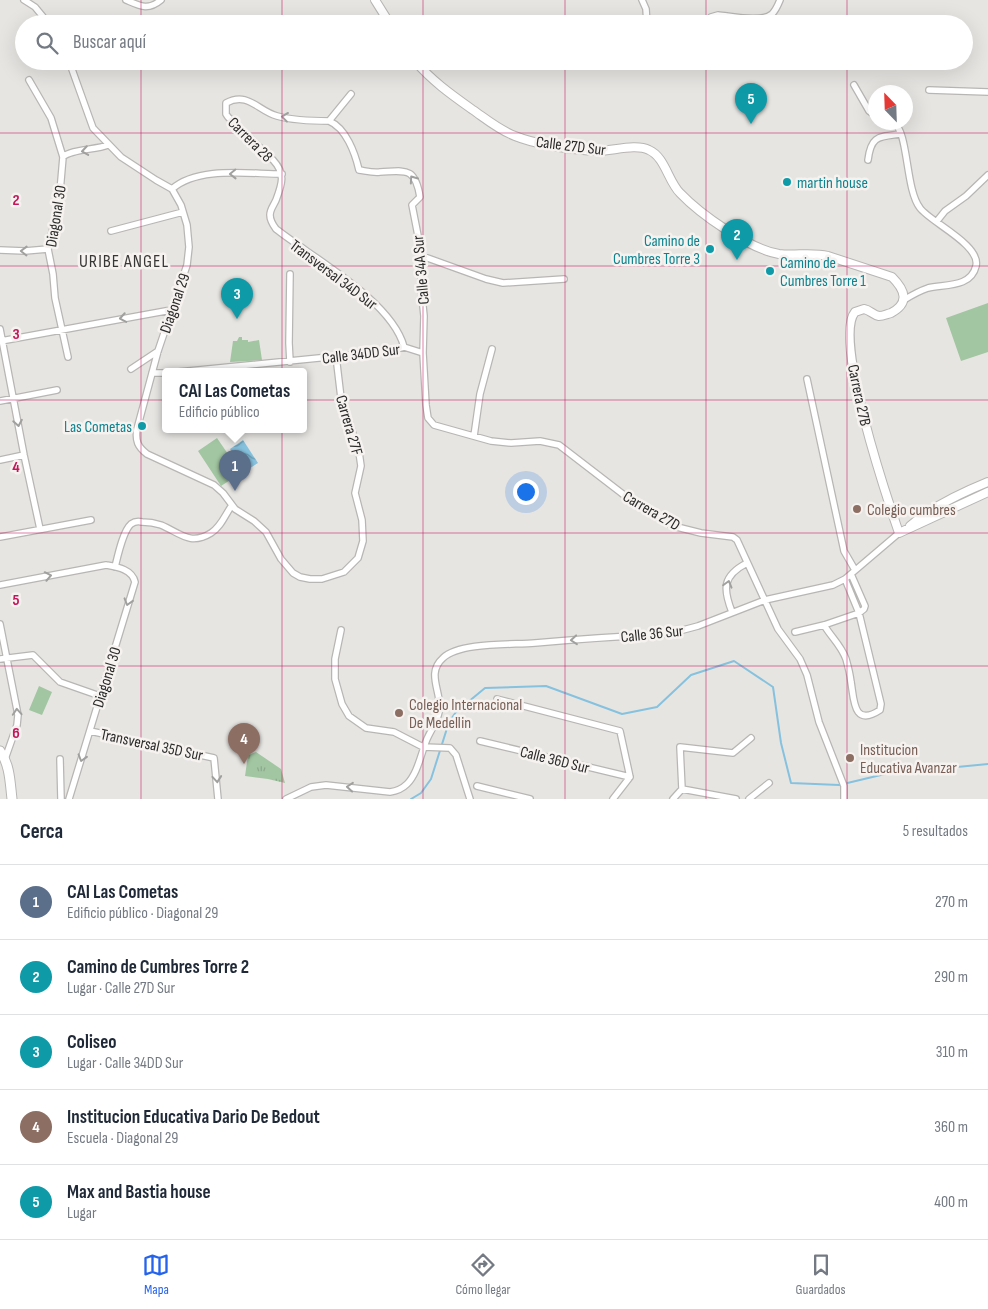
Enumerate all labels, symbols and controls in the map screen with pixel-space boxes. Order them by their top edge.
search box [15,15,973,70]
icon: search [33,29,61,57]
text: Buscar aquí [73,31,146,54]
pin: 5 [735,83,767,124]
north arrow [868,85,913,130]
one-way arrow [280,112,288,123]
street label: Carrera 28 [224,114,276,166]
street label: Calle 27D Sur [535,133,607,160]
one-way arrow [81,145,89,155]
one-way arrow [229,169,237,179]
place label: martin house [797,174,868,193]
one-way arrow [409,175,419,184]
marker: martin house [781,176,793,188]
street label: Diagonal 30 [42,184,71,249]
text: 2 [12,191,20,210]
pin: 2 [721,219,753,260]
place label: Camino de Cumbres Torre 3 [613,232,700,269]
street label: Calle 34A Sur [409,234,434,305]
street label: Transversal 34D Sur [286,236,381,314]
marker: Camino de Cumbres Torre 3 [704,243,716,255]
one-way arrow [20,246,28,256]
district label: URIBE ANGEL [79,251,169,272]
place label: Camino de Cumbres Torre 1 [780,254,866,291]
marker: Camino de Cumbres Torre 1 [764,265,776,277]
street label: Diagonal 29 [156,271,195,336]
pin: 3 [221,278,253,319]
one-way arrow [119,313,128,323]
text: 3 [12,325,20,344]
street label: Calle 34DD Sur [321,340,402,369]
street label: Carrera 27B [843,363,874,428]
popup [162,368,307,433]
text: CAI Las Cometas [179,380,290,403]
street label: Carrera 27F [331,393,366,458]
text: Edificio público [179,403,260,422]
one-way arrow [12,418,23,427]
place label: Las Cometas [64,418,132,437]
marker: Las Cometas [136,420,148,432]
pin: 1 [219,450,251,491]
text: 4 [12,458,20,477]
your location [513,479,539,505]
street label: Carrera 27D [619,487,683,535]
place label: Colegio cumbres [867,501,956,520]
marker: Colegio cumbres [851,503,863,515]
one-way arrow [43,571,52,582]
one-way arrow [723,580,733,589]
text: 5 [12,591,20,610]
one-way arrow [124,598,134,606]
street label: Calle 36 Sur [620,622,685,647]
one-way arrow [569,634,577,645]
street label: Diagonal 30 [89,645,126,710]
place label: Colegio Internacional De Medellin [409,696,522,733]
marker: Colegio Internacional De Medellin [393,707,405,719]
one-way arrow [12,708,23,716]
pin: 4 [228,723,260,764]
text: 6 [12,724,20,743]
street label: Transversal 35D Sur [99,725,205,766]
place label: Institucion Educativa Avanzar [860,741,957,778]
street label: Calle 36D Sur [518,743,592,778]
marker: Institucion Educativa Avanzar [844,752,856,764]
one-way arrow [77,753,87,761]
one-way arrow [211,775,222,783]
one-way arrow [345,782,353,793]
text: Cerca [20,819,63,844]
text: 5 resultados [903,822,968,841]
text: CAI Las Cometas [67,881,178,904]
text: 1 [33,893,39,912]
text: 270 m [935,893,968,912]
text: Edificio público · Diagonal 29 [67,904,218,923]
text: Camino de Cumbres Torre 2 [67,956,249,979]
text: 2 [32,968,40,987]
text: 290 m [934,968,968,987]
text: Lugar · Calle 27D Sur [67,979,175,998]
text: Coliseo [67,1031,117,1054]
text: 3 [32,1043,40,1062]
text: 310 m [936,1043,968,1062]
text: Lugar · Calle 34DD Sur [67,1054,183,1073]
text: Institucion Educativa Dario De Bedout [67,1106,320,1129]
text: 4 [32,1118,40,1137]
text: 360 m [934,1118,968,1137]
text: Escuela · Diagonal 29 [67,1129,178,1148]
text: Max and Bastia house [67,1181,211,1204]
text: 5 [32,1193,40,1212]
text: 400 m [934,1193,968,1212]
text: Lugar [67,1204,97,1223]
tab: Mapa [142,1251,170,1298]
tab: Cómo llegar [455,1251,511,1298]
tab: Guardados [796,1251,845,1298]

